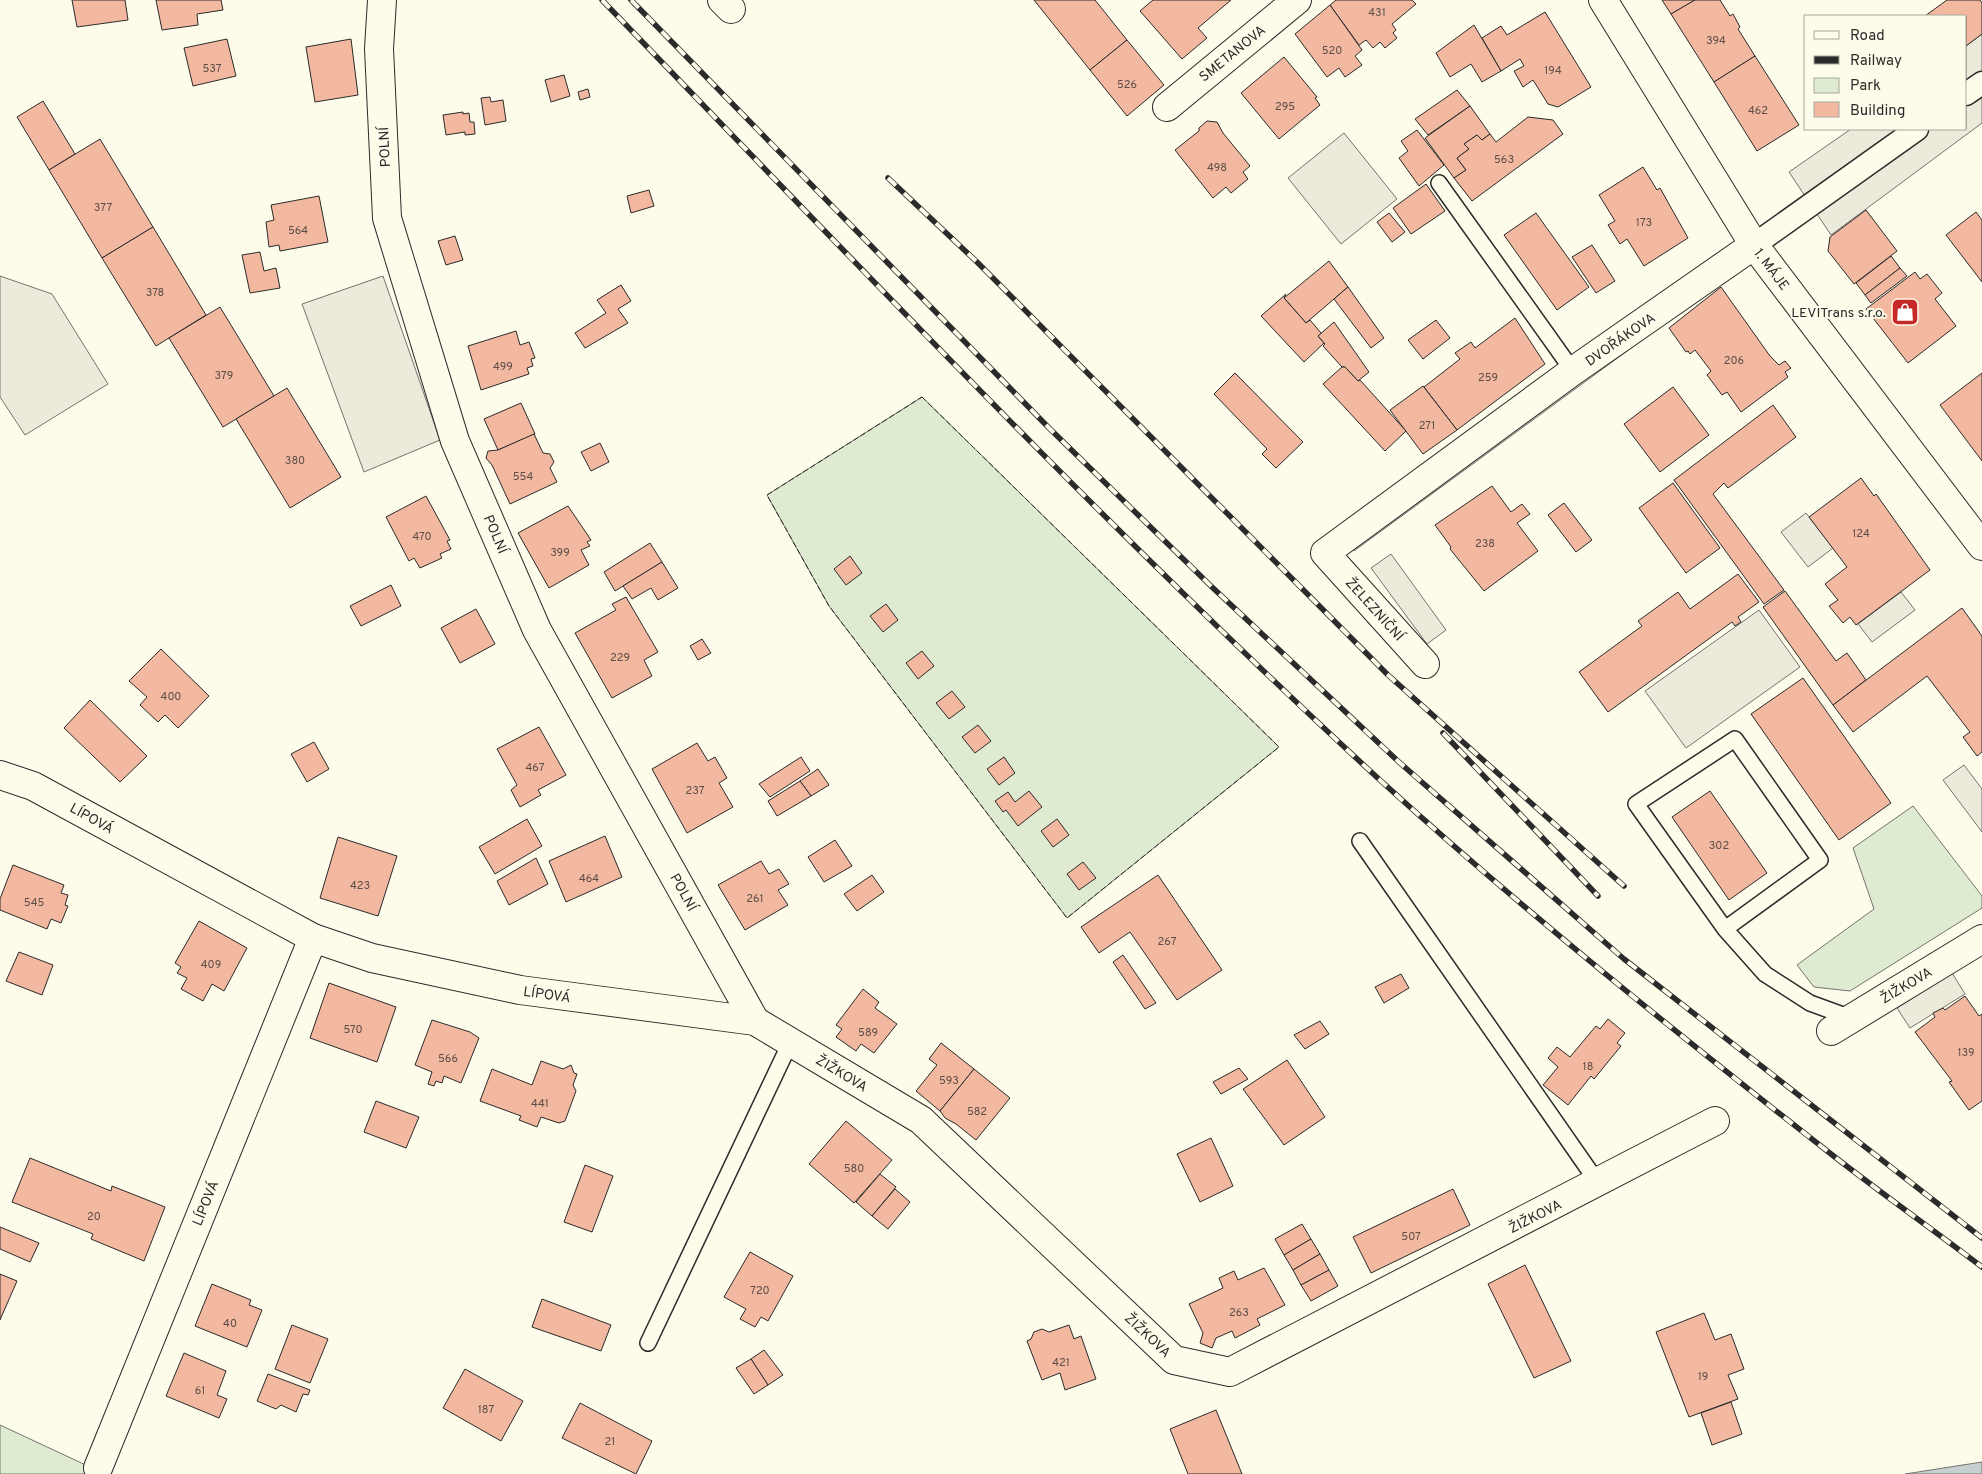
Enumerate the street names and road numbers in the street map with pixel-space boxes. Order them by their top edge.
street label: SMETANOVA [1196,22,1270,86]
street label: POLNÍ [375,125,395,168]
street label: 1. MÁJE [1750,245,1793,294]
street label: DVOŘÁKOVA [1582,309,1659,371]
street label: POLNÍ [479,512,512,558]
street label: ŽELEZNIČNÍ [1341,574,1408,646]
street label: LÍPOVÁ [66,800,117,838]
street label: POLNÍ [665,870,701,916]
street label: ŽIŽKOVA [1877,963,1936,1008]
street label: LÍPOVÁ [522,983,572,1007]
street label: ŽIŽKOVA [812,1051,871,1096]
street label: LÍPOVÁ [189,1178,223,1229]
street label: ŽIŽKOVA [1506,1196,1565,1238]
street label: ŽIŽKOVA [1120,1310,1174,1362]

